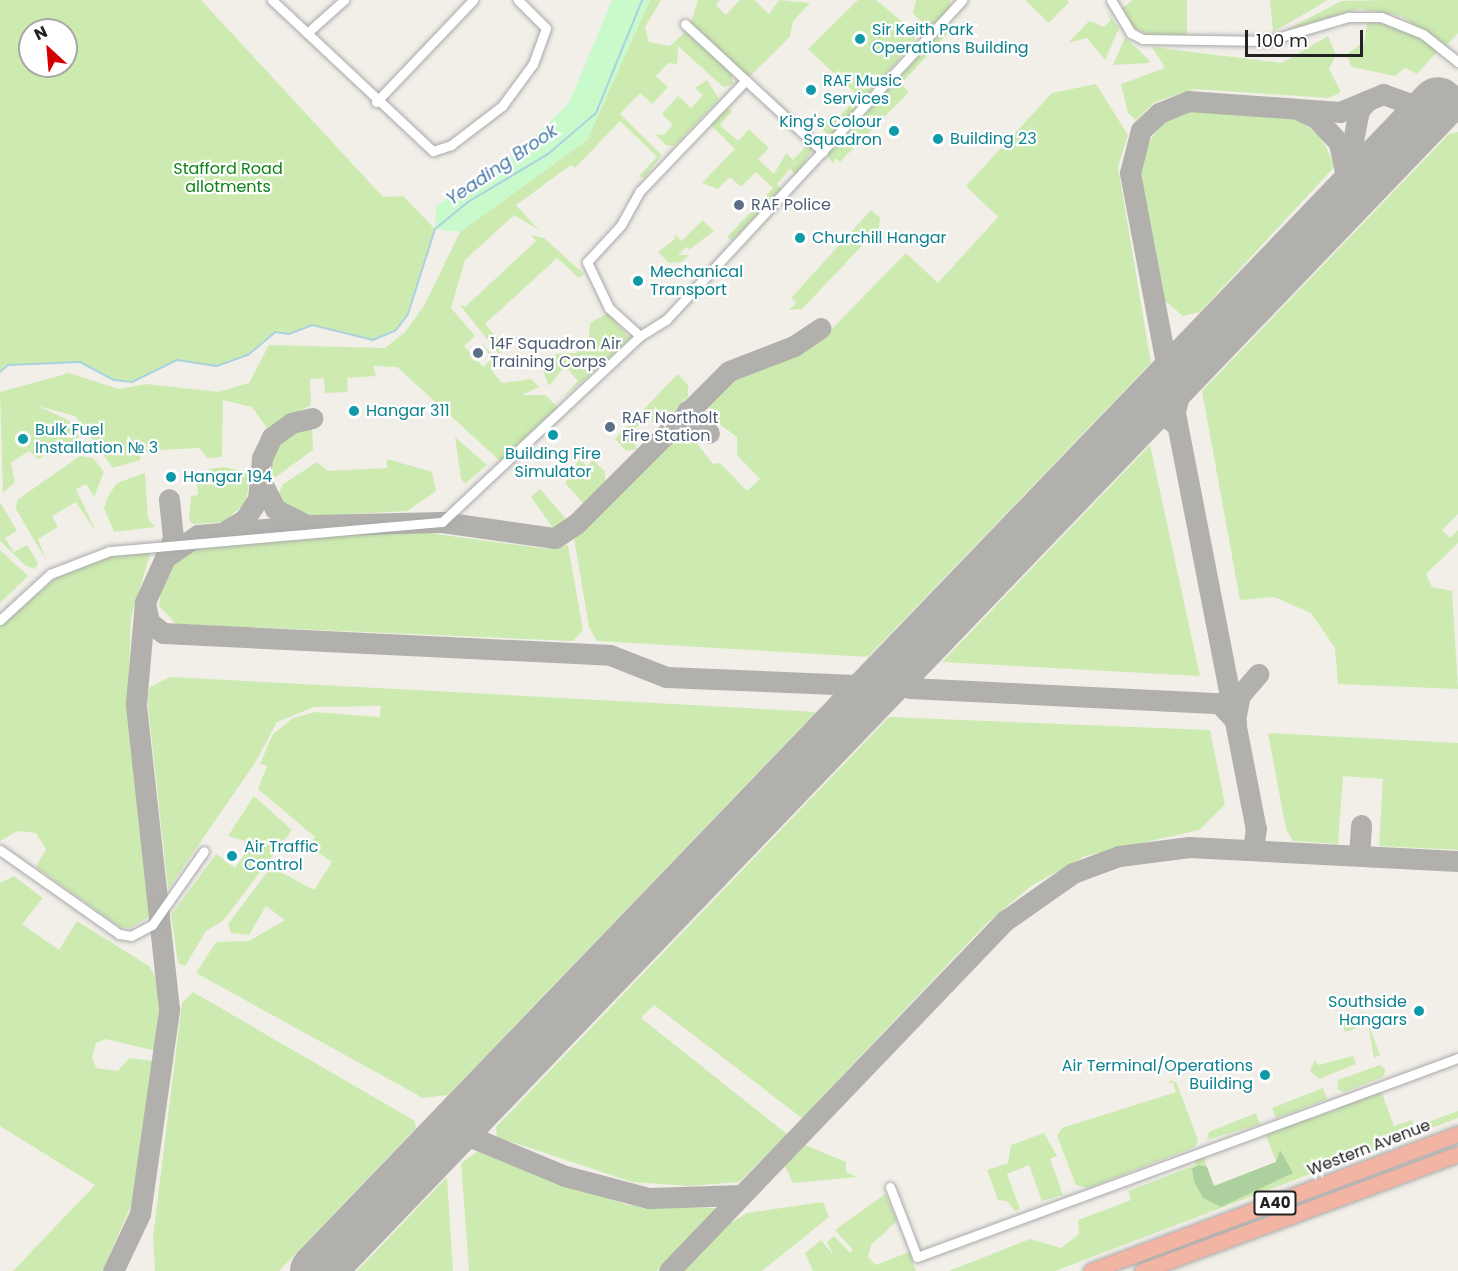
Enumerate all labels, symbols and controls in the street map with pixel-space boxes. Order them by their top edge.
north arrow [18,18,78,78]
scale bar [1248,18,1366,56]
text: N [30,20,51,46]
place label: Sir Keith Park Operations Building [872,20,1029,58]
text: 100 m [1256,28,1308,53]
marker: Sir Keith Park Operations Building [853,32,867,46]
place label: RAF Music Services [823,71,902,109]
marker: RAF Music Services [804,83,818,97]
place label: King's Colour Squadron [779,112,882,150]
water label: Yeading Brook [442,120,562,210]
marker: King's Colour Squadron [887,124,901,138]
place label: Building 23 [950,129,1037,149]
marker: Building 23 [931,132,945,146]
park label: Stafford Road allotments [173,159,283,197]
place label: RAF Police [751,195,831,215]
marker: RAF Police [732,198,746,212]
place label: Churchill Hangar [812,228,947,248]
marker: Churchill Hangar [793,231,807,245]
place label: Mechanical Transport [650,262,743,300]
marker: Mechanical Transport [631,274,645,288]
place label: 14F Squadron Air Training Corps [490,334,621,372]
marker: 14F Squadron Air Training Corps [471,346,485,360]
place label: Hangar 311 [366,401,450,421]
marker: Hangar 311 [347,404,361,418]
place label: RAF Northolt Fire Station [622,408,718,446]
place label: Bulk Fuel Installation № 3 [35,420,158,458]
marker: RAF Northolt Fire Station [603,420,617,434]
marker: Building Fire Simulator [546,428,560,442]
marker: Bulk Fuel Installation № 3 [16,432,30,446]
place label: Building Fire Simulator [505,444,601,482]
place label: Hangar 194 [183,467,272,487]
marker: Hangar 194 [164,470,178,484]
place label: Air Traffic Control [244,837,319,875]
marker: Air Traffic Control [225,849,239,863]
place label: Southside Hangars [1328,992,1407,1030]
marker: Southside Hangars [1412,1004,1426,1018]
place label: Air Terminal/Operations Building [1062,1056,1253,1094]
marker: Air Terminal/Operations Building [1258,1068,1272,1082]
street label: Western Avenue [1305,1116,1433,1180]
road number: A40 [1252,1191,1298,1215]

